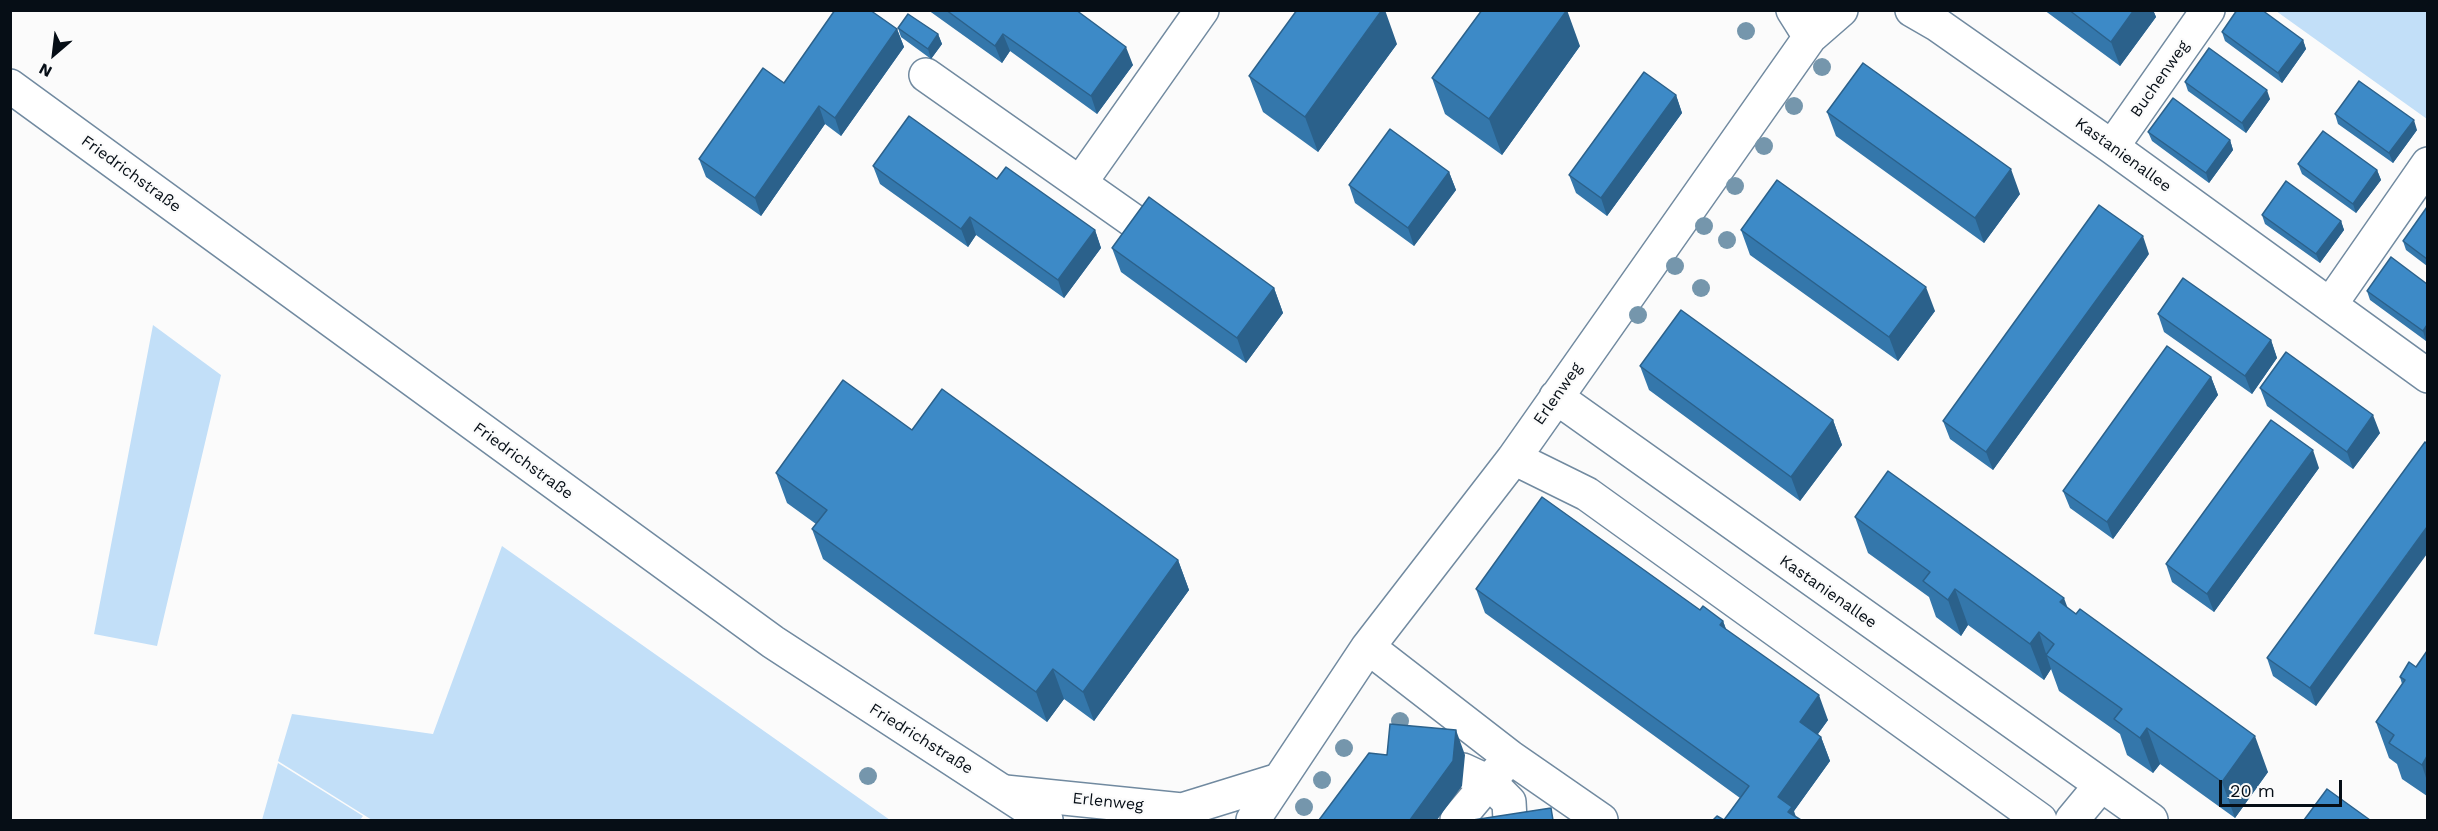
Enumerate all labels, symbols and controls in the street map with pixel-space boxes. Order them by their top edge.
north arrow [24,24,84,84]
street label: Buchenweg [2127,37,2193,121]
text: N [36,59,55,82]
street label: Kastanienallee [2071,114,2175,196]
street label: Friedrichstraße [77,131,185,217]
street label: Erlenweg [1530,359,1586,429]
street label: Friedrichstraße [469,418,577,504]
street label: Kastanienallee [1776,551,1880,633]
street label: Friedrichstraße [866,699,976,779]
scale bar [2222,768,2345,806]
text: 20 m [2230,780,2275,801]
street label: Erlenweg [1071,789,1145,815]

